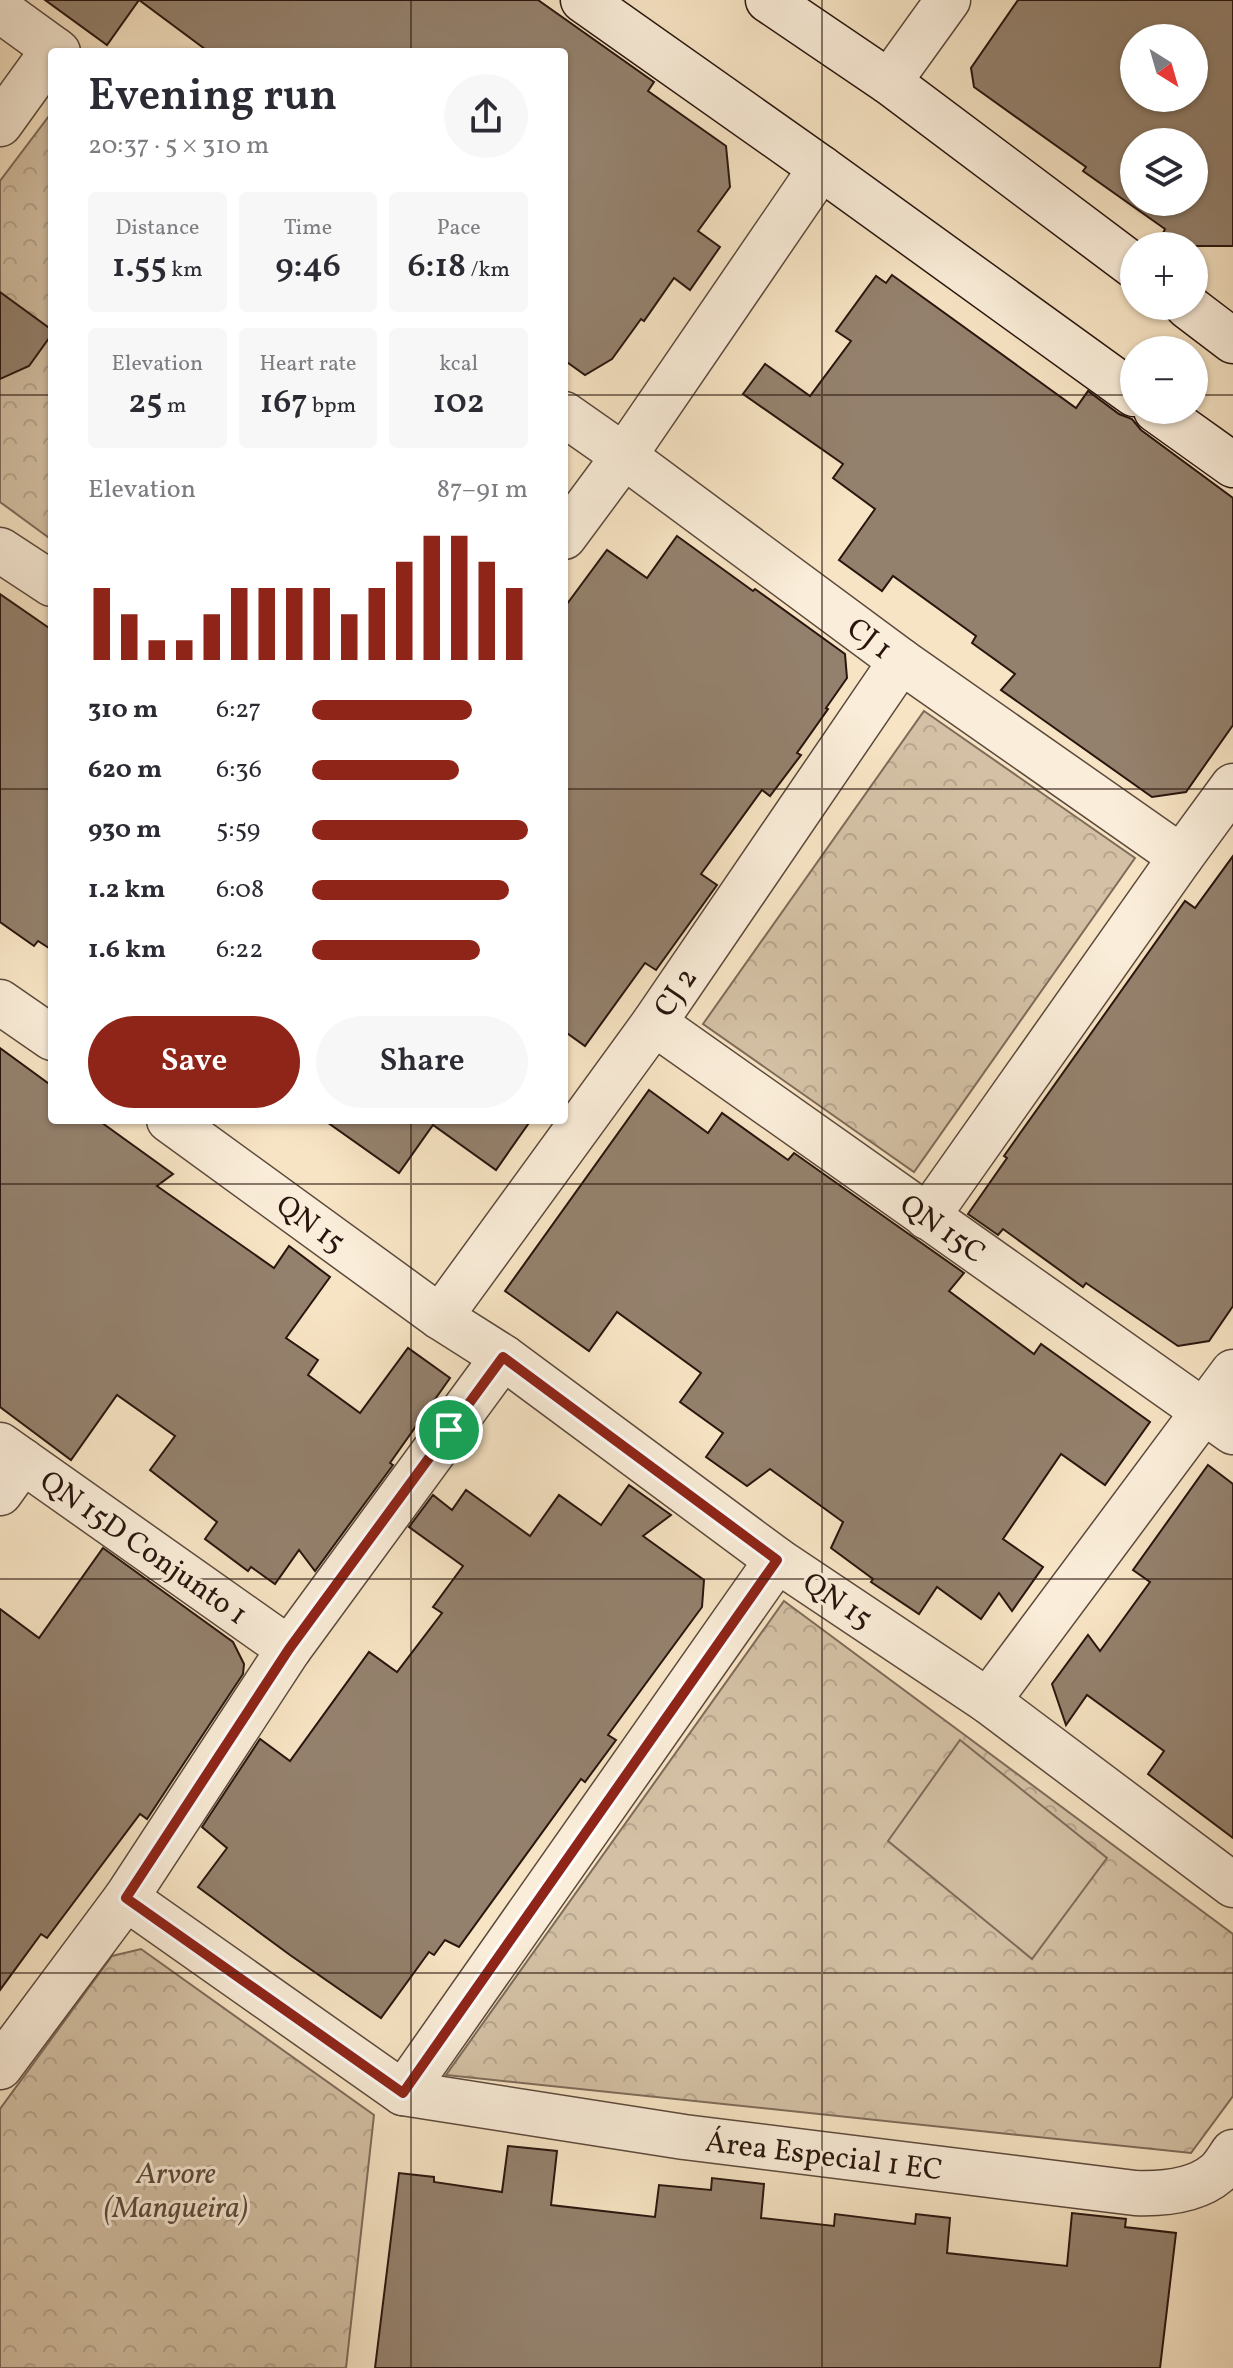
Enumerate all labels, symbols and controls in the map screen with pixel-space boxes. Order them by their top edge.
north arrow [1120,24,1208,112]
map controls [1120,24,1208,424]
text: Evening run [88,67,337,128]
button: share [444,74,528,158]
text: 20:37 · 5 × 310 m [88,128,269,164]
button: layers [1120,128,1208,216]
text: Distance [115,213,199,244]
text: Time [284,213,332,244]
text: Pace [437,213,481,244]
button: + [1120,232,1208,320]
text: 1.55 [112,244,167,291]
text: 9:46 [275,244,341,291]
text: 6:18 [407,244,466,291]
text: km [167,255,203,286]
text: /km [466,255,510,286]
button: − [1120,336,1208,424]
text: Elevation [112,349,203,380]
text: Heart rate [259,349,357,380]
text: kcal [439,349,478,380]
text: 25 [128,380,163,427]
text: 167 [260,380,308,427]
text: 102 [433,380,485,427]
text: m [163,391,186,422]
text: bpm [308,391,356,422]
text: Elevation [88,472,196,508]
text: 87–91 m [437,472,528,508]
street label: CJ 1 [837,609,900,671]
text: 310 m [88,692,158,728]
text: 6:27 [216,692,261,728]
text: 620 m [88,752,162,788]
text: 6:36 [216,752,262,788]
text: 930 m [88,812,161,848]
text: 5:59 [216,812,260,848]
text: 1.2 km [88,872,165,908]
text: 6:08 [216,872,264,908]
text: 1.6 km [88,932,166,968]
text: 6:22 [216,932,263,968]
street label: CJ 2 [645,960,708,1026]
button: Save [88,1016,300,1108]
button: Share [316,1016,528,1108]
street label: QN 15 [267,1185,353,1264]
street label: QN 15C [891,1185,993,1274]
pin [415,1396,483,1464]
icon: arrive [427,1408,471,1452]
street label: QN 15D Conjunto 1 [31,1461,255,1636]
street label: QN 15 [794,1563,880,1640]
street label: Área Especial 1 EC [703,2122,945,2192]
park label: Arvore (Mangueira) [104,2154,249,2230]

